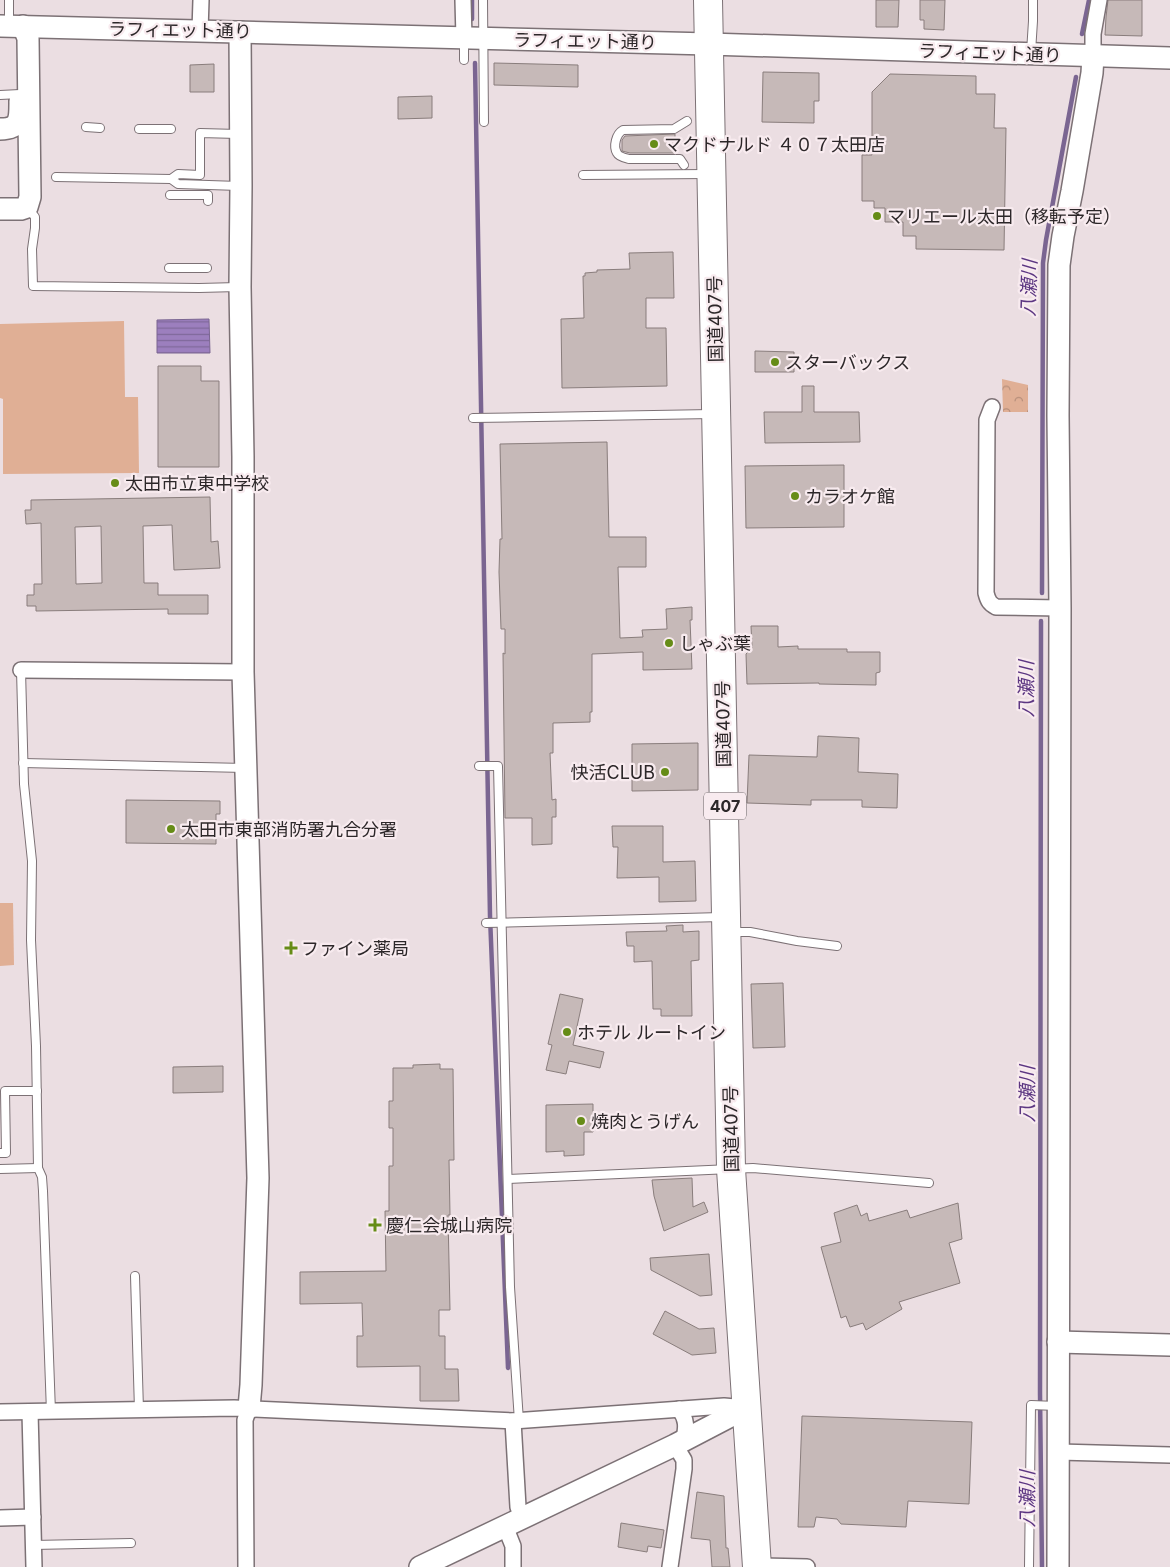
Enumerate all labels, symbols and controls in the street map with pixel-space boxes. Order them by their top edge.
street label: ラフィエット通り [108,18,252,42]
street label: ラフィエット通り [513,29,657,53]
street label: ラフィエット通り [918,40,1062,66]
place label: マクドナルド ４０７太田店 [664,134,885,155]
marker: マクドナルド ４０７太田店 [648,138,660,150]
place label: マリエール太田（移転予定） [887,206,1121,227]
marker: マリエール太田（移転予定） [871,210,883,222]
water label: 八瀬川 [1017,257,1042,317]
street label: 国道407号 [704,275,726,363]
place label: スターバックス [785,352,910,373]
marker: スターバックス [769,356,781,368]
place label: 太田市立東中学校 [125,473,269,494]
marker: 太田市立東中学校 [109,477,121,489]
place label: カラオケ館 [805,486,895,507]
marker: カラオケ館 [789,490,801,502]
place label: しゃぶ葉 [679,633,751,654]
marker: しゃぶ葉 [663,637,675,649]
water label: 八瀬川 [1015,659,1038,718]
street label: 国道407号 [712,680,734,768]
place label: 快活CLUB [571,762,655,783]
marker: 快活CLUB [659,766,671,778]
road number: 407 [704,792,746,819]
place label: 太田市東部消防署九合分署 [181,819,397,840]
marker: 太田市東部消防署九合分署 [165,823,177,835]
place label: ファイン薬局 [301,938,409,959]
marker: ファイン薬局 [285,942,297,954]
place label: ホテル ルートイン [577,1022,726,1043]
marker: ホテル ルートイン [561,1026,573,1038]
water label: 八瀬川 [1016,1064,1039,1123]
street label: 国道407号 [720,1085,742,1173]
place label: 焼肉とうげん [591,1111,699,1132]
marker: 焼肉とうげん [575,1115,587,1127]
place label: 慶仁会城山病院 [386,1215,512,1236]
marker: 慶仁会城山病院 [368,1218,382,1232]
water label: 八瀬川 [1016,1469,1039,1528]

